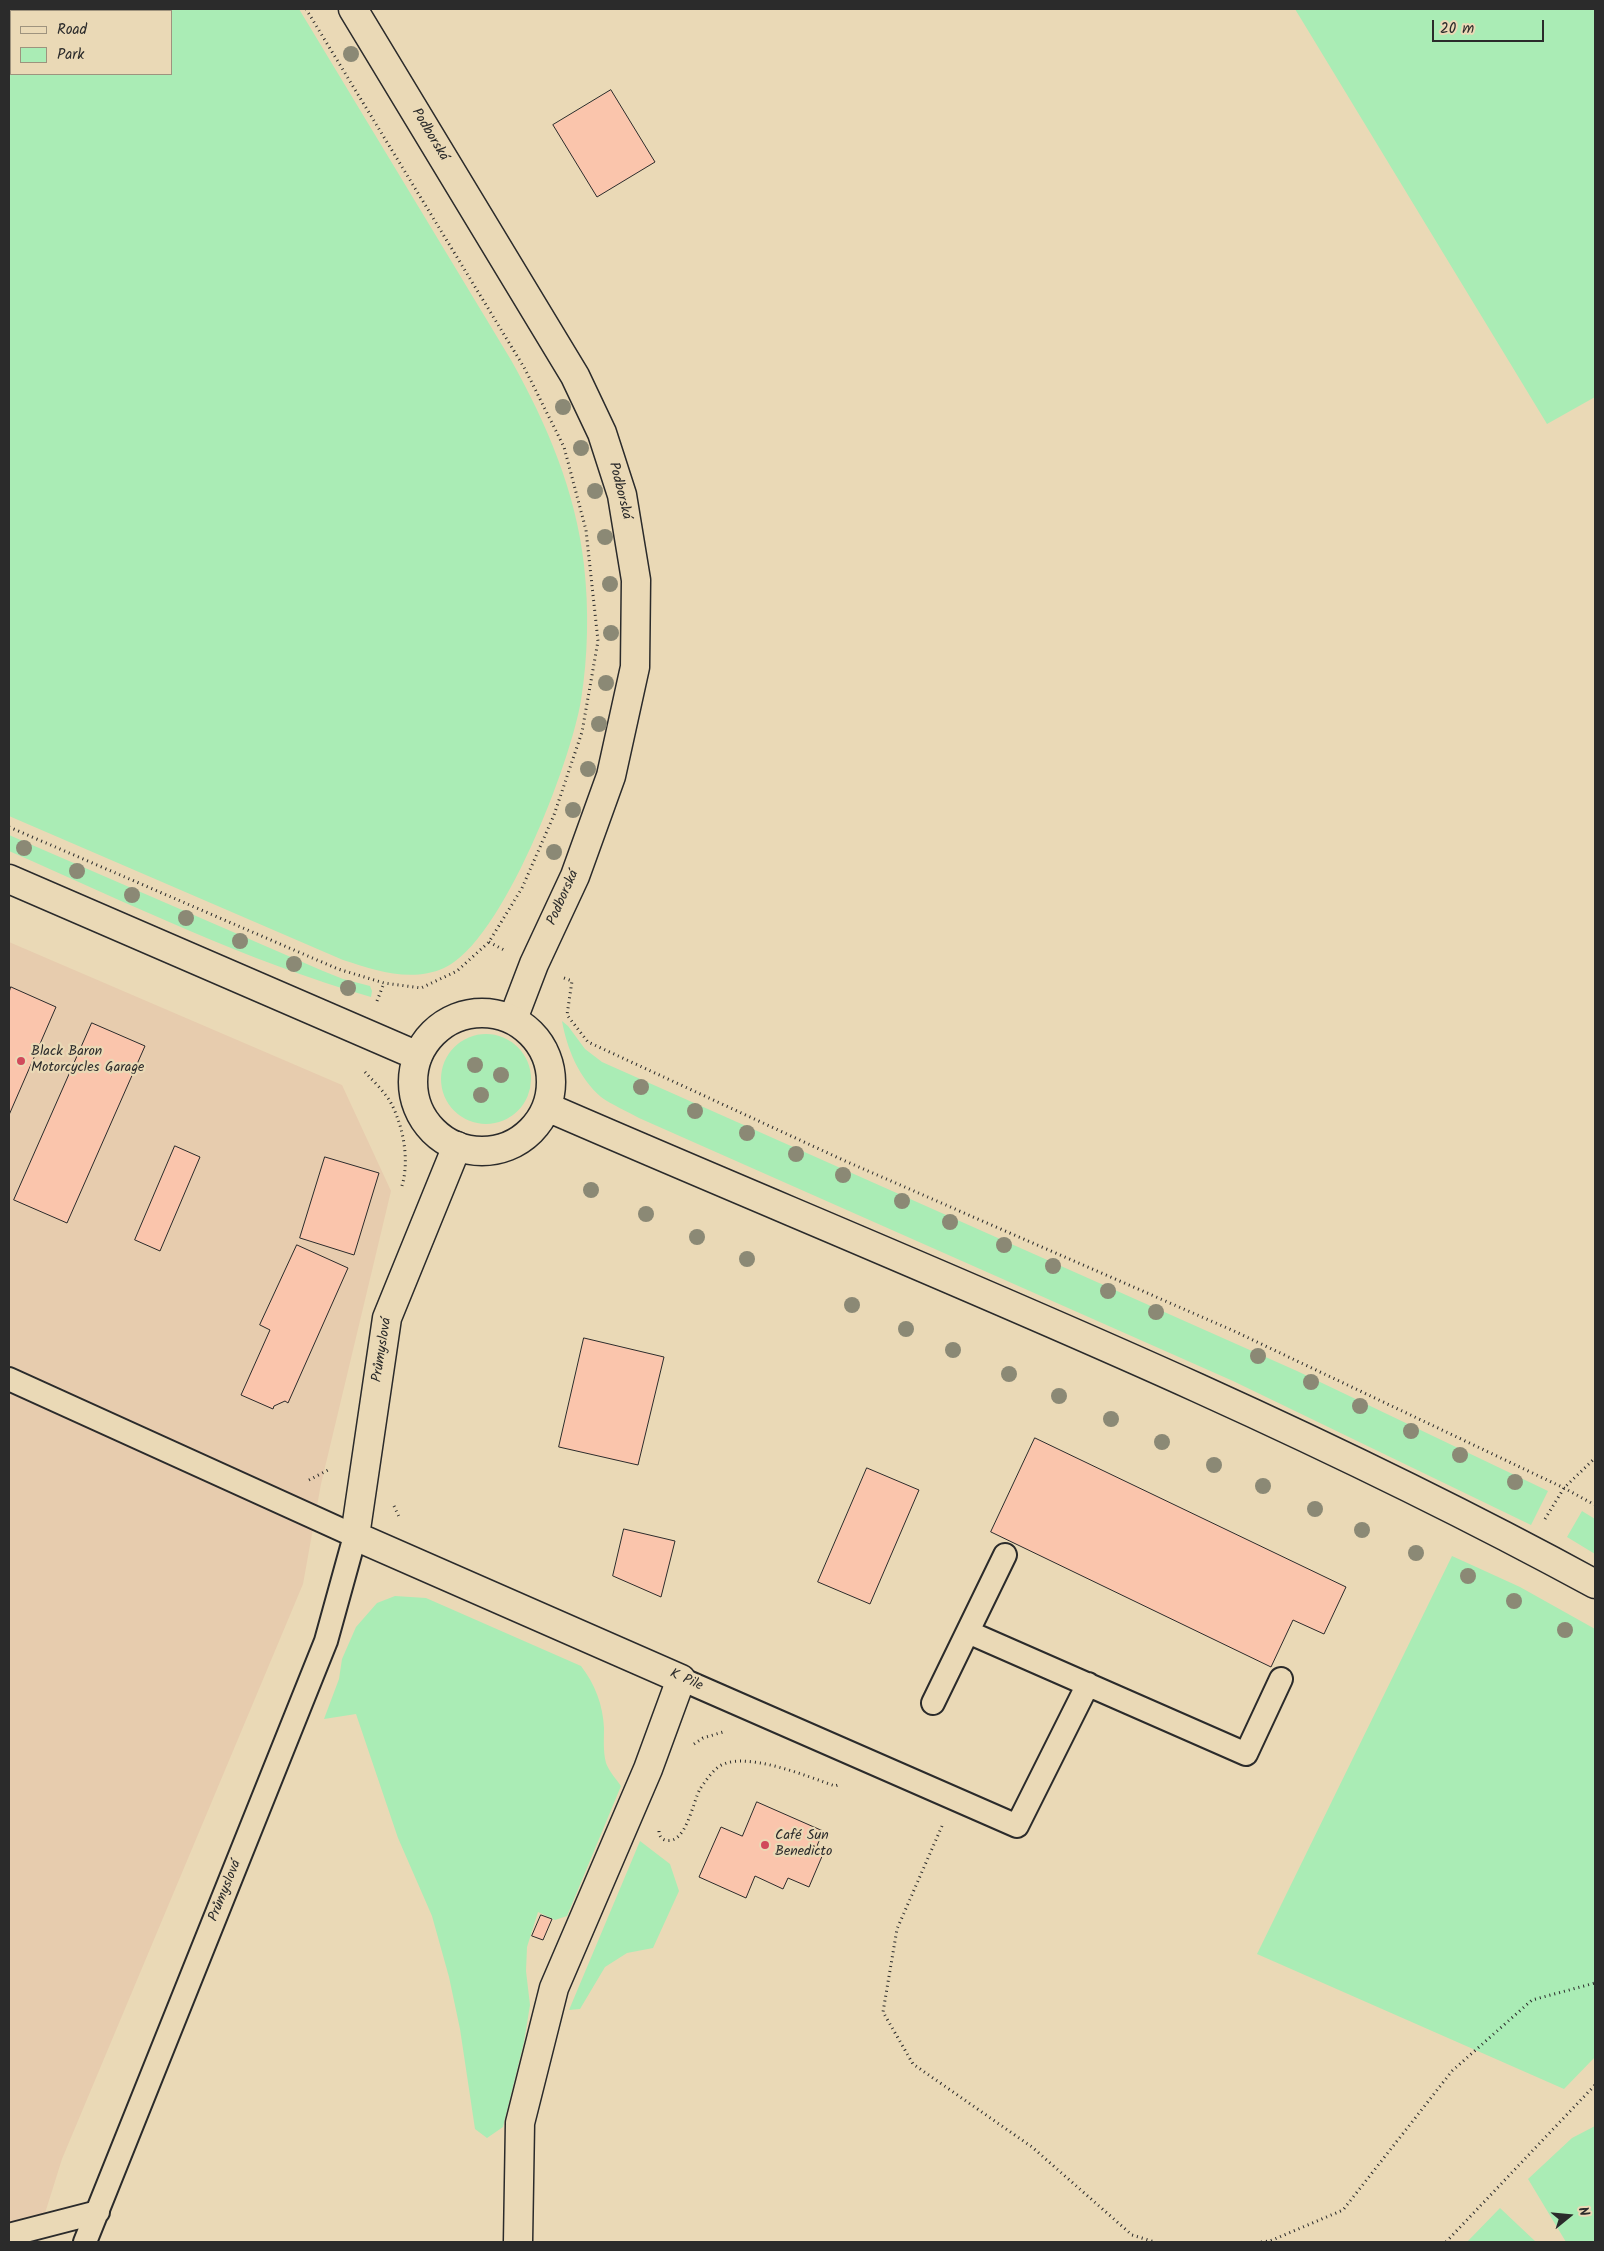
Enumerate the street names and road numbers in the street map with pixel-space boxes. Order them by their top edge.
street label: Podborská [407,106,451,164]
street label: Podborská [604,461,634,521]
street label: Podborská [544,868,584,928]
street label: Průmyslová [370,1317,396,1383]
street label: K Pile [667,1666,705,1696]
street label: Průmyslová [206,1858,246,1924]

